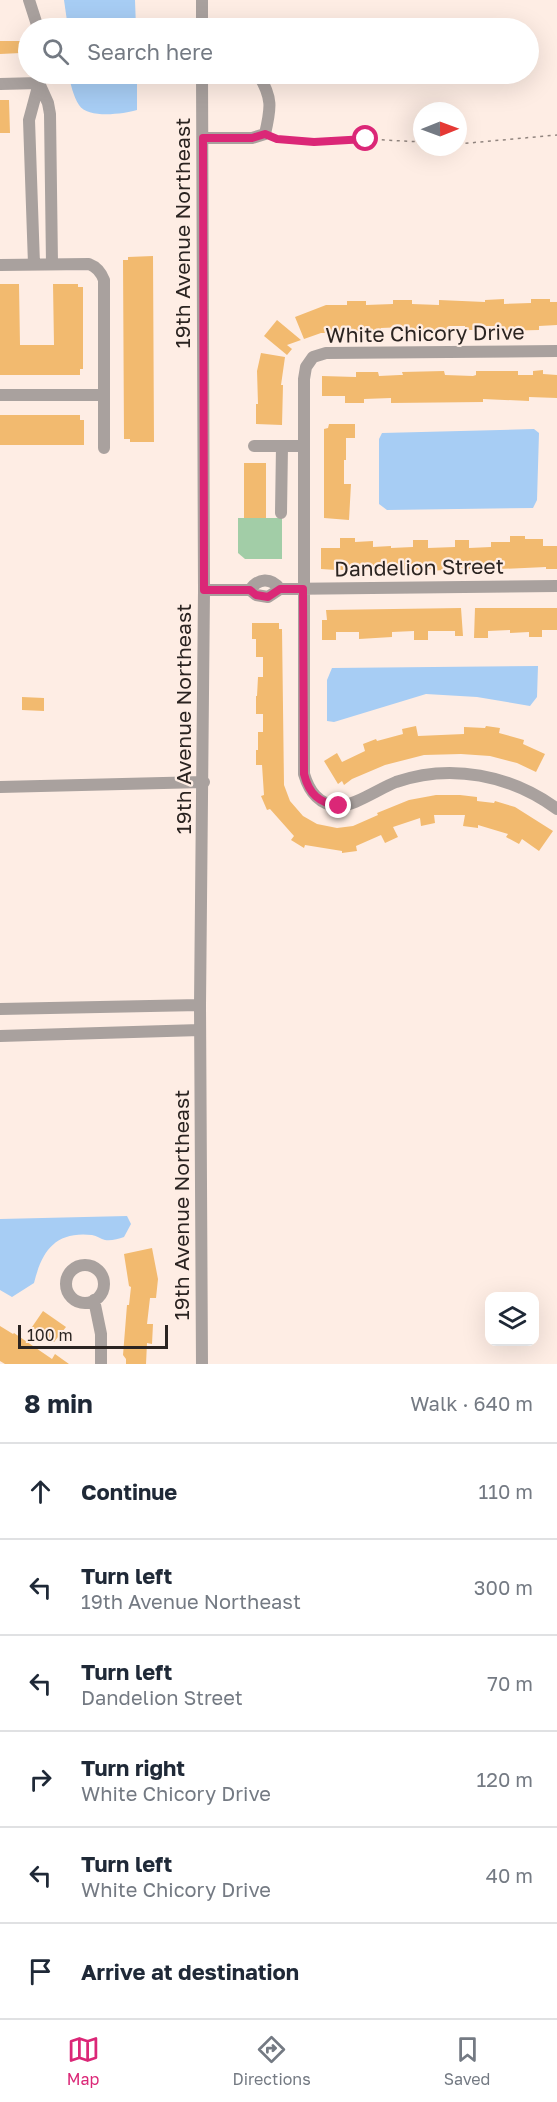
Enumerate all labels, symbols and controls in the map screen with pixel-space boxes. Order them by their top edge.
search box [18,18,539,84]
icon: search [39,35,72,68]
text: Search here [87,38,213,65]
north arrow [413,102,467,156]
street label: 19th Avenue Northeast [169,118,195,348]
route start [352,125,378,151]
street label: White Chicory Drive [325,318,525,348]
street label: Dandelion Street [334,553,504,581]
street label: 19th Avenue Northeast [170,604,196,834]
route end [325,792,351,818]
street label: 19th Avenue Northeast [168,1090,194,1320]
map controls [485,1292,539,1346]
button: layers [485,1292,539,1346]
scale bar [18,1322,168,1350]
text: 100 m [27,1325,73,1345]
text: 8 min [24,1388,93,1419]
text: Walk · 640 m [410,1391,533,1415]
icon: ahead [24,1475,57,1508]
text: Continue [81,1478,177,1505]
text: 110 m [479,1479,533,1503]
text: Turn left [81,1562,172,1589]
icon: left [24,1571,57,1604]
text: 300 m [474,1575,533,1599]
text: 19th Avenue Northeast [81,1589,301,1613]
text: Turn left [81,1658,172,1685]
icon: left [24,1667,57,1700]
text: 70 m [487,1671,533,1695]
text: Dandelion Street [81,1685,243,1709]
text: Turn right [81,1754,185,1781]
icon: right [24,1763,57,1796]
text: 120 m [477,1767,533,1791]
text: White Chicory Drive [81,1781,271,1805]
text: Turn left [81,1850,172,1877]
icon: left [24,1859,57,1892]
text: 40 m [486,1863,533,1887]
text: White Chicory Drive [81,1877,271,1901]
icon: arrive [24,1955,57,1988]
text: Arrive at destination [81,1958,299,1985]
tab: Map [67,2033,100,2089]
tab: Directions [233,2033,311,2089]
tab: Saved [444,2033,490,2089]

